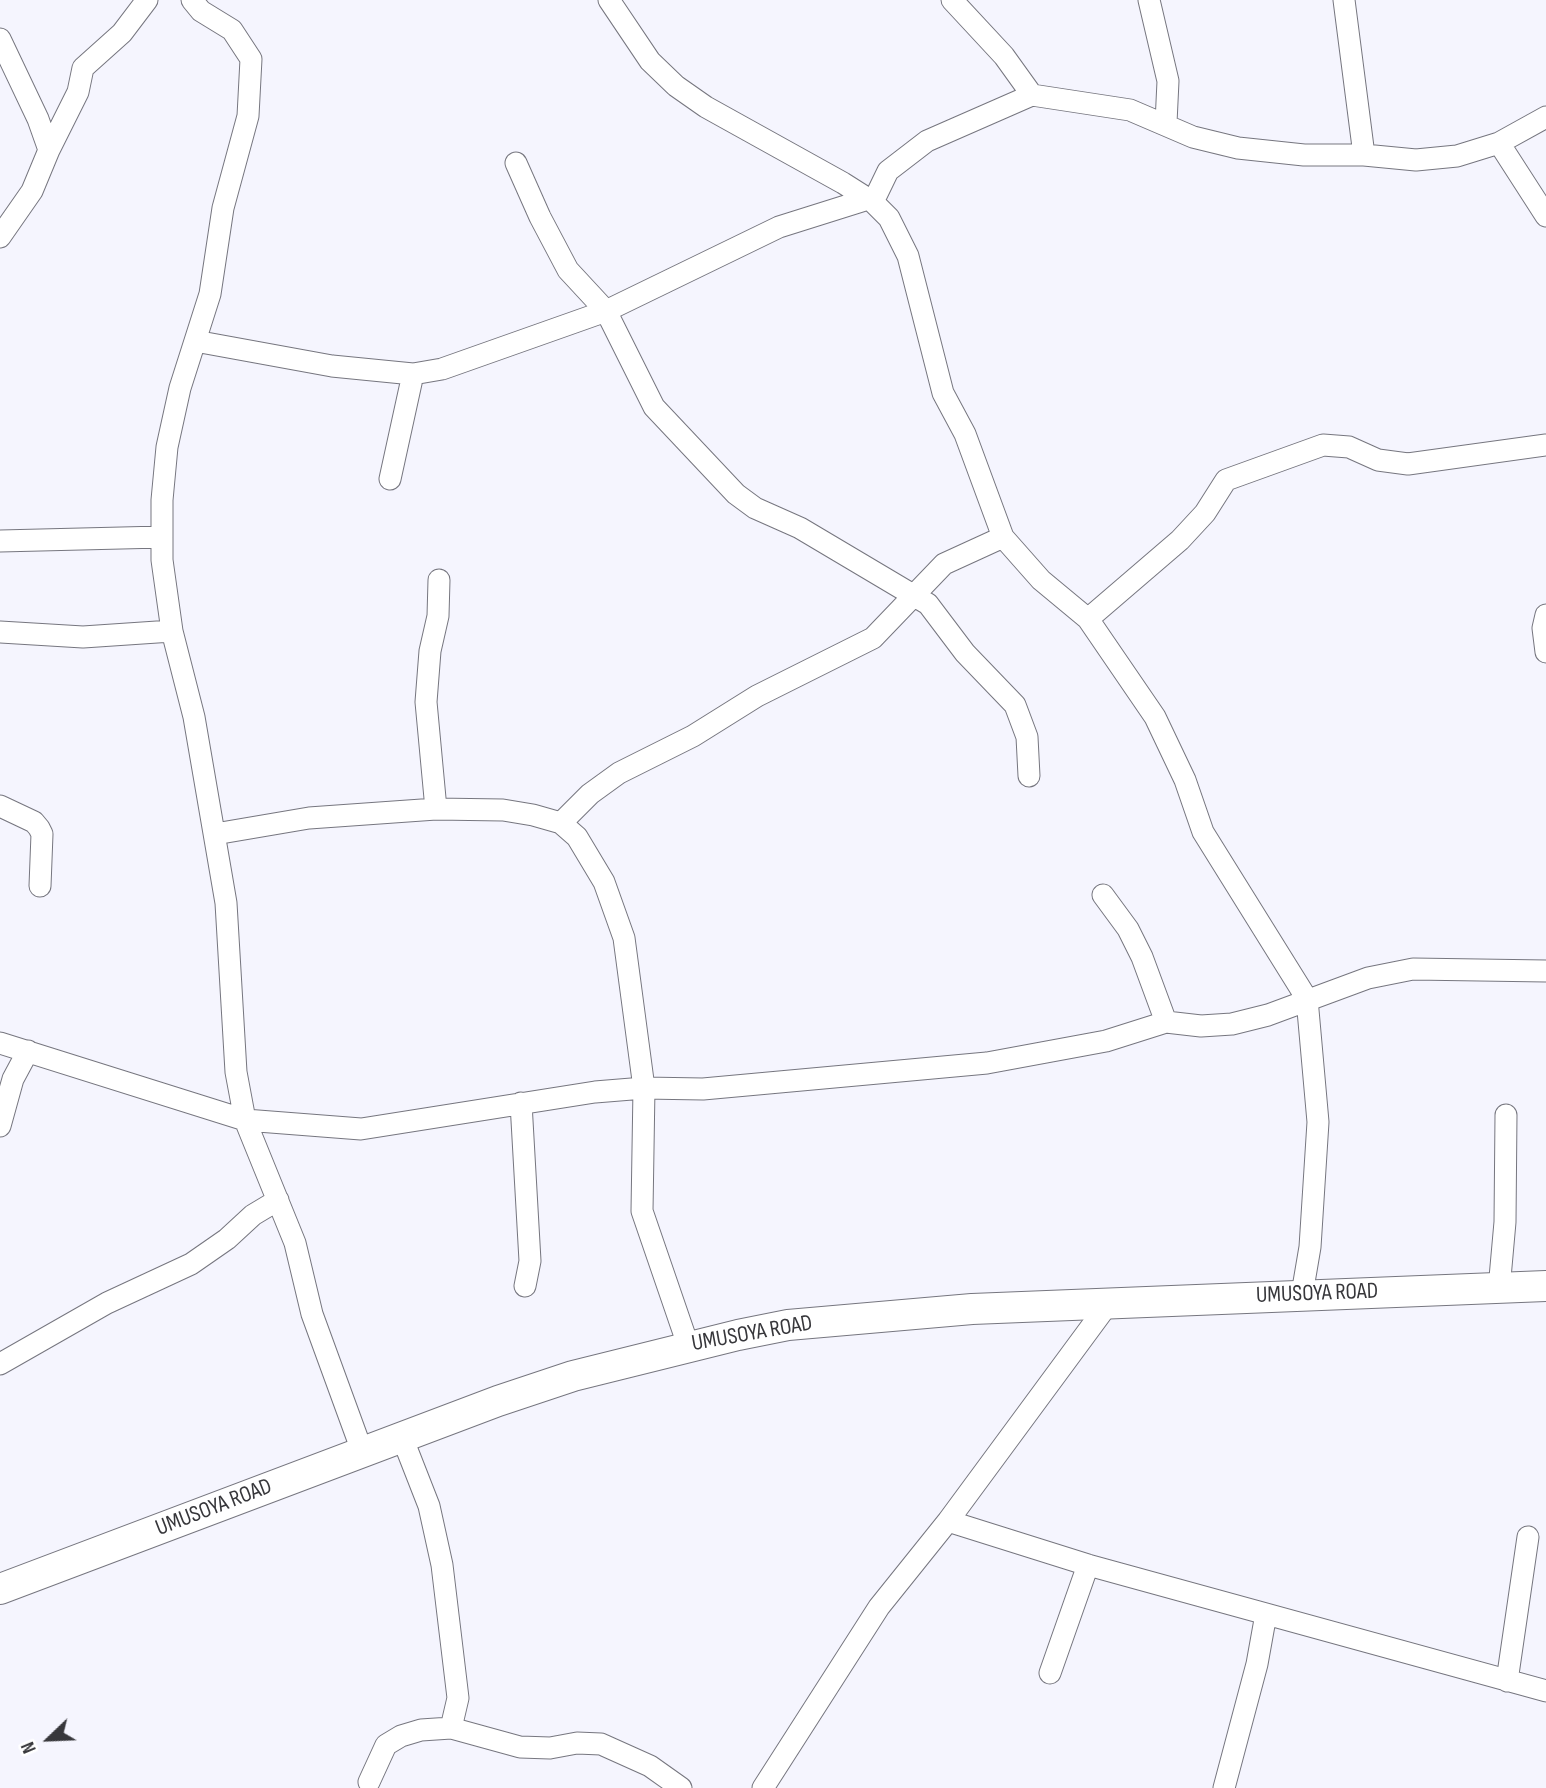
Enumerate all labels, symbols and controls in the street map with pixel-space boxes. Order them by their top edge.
street label: UMUSOYA ROAD [1256,1278,1378,1310]
street label: UMUSOYA ROAD [689,1310,815,1358]
street label: UMUSOYA ROAD [152,1473,276,1543]
north arrow [14,1704,84,1774]
text: N [17,1738,42,1757]

